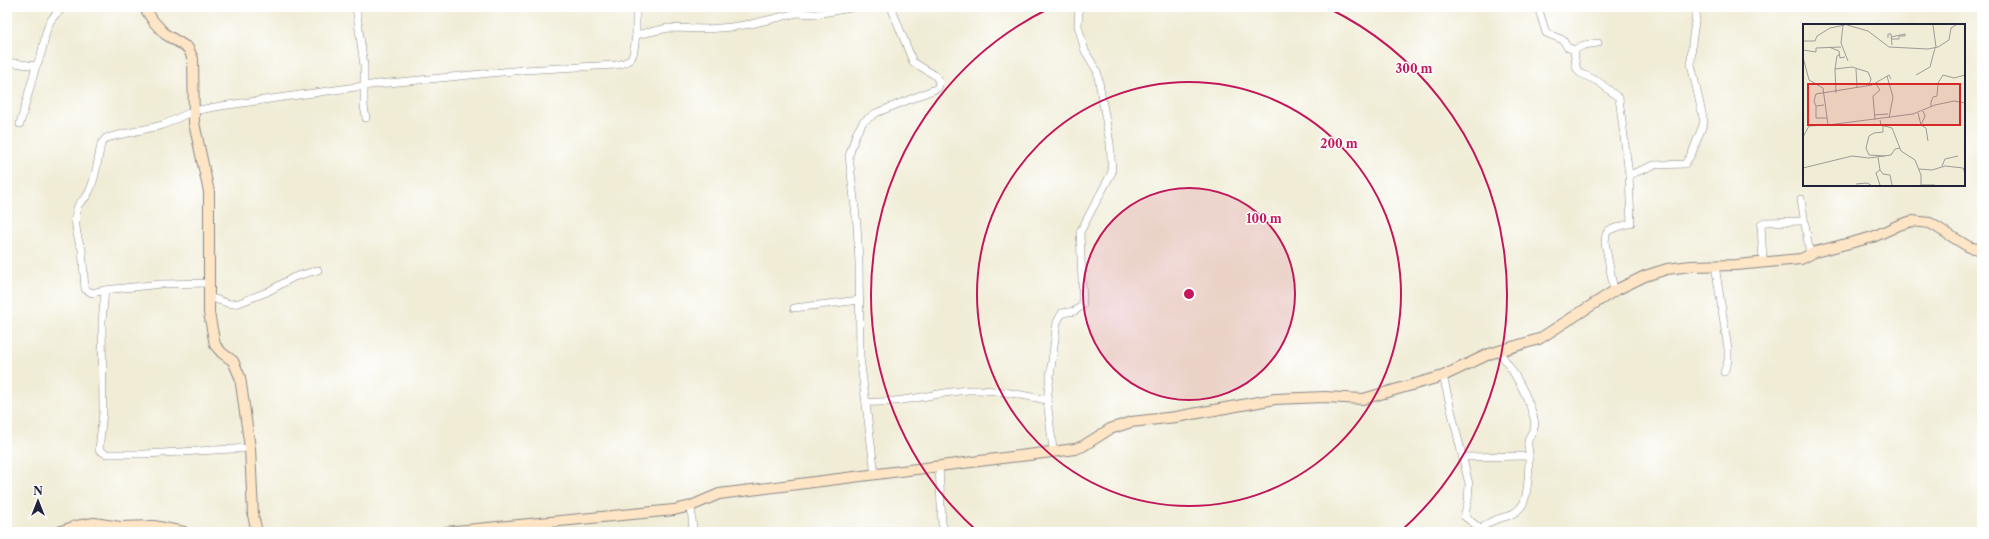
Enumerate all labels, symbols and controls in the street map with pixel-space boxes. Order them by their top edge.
inset map [1803,24,1965,186]
text: 300 m [1395,61,1433,76]
text: 200 m [1320,136,1358,151]
text: 100 m [1246,211,1282,226]
centre of rings [1182,287,1196,301]
north arrow [18,481,58,521]
text: N [33,484,43,498]

